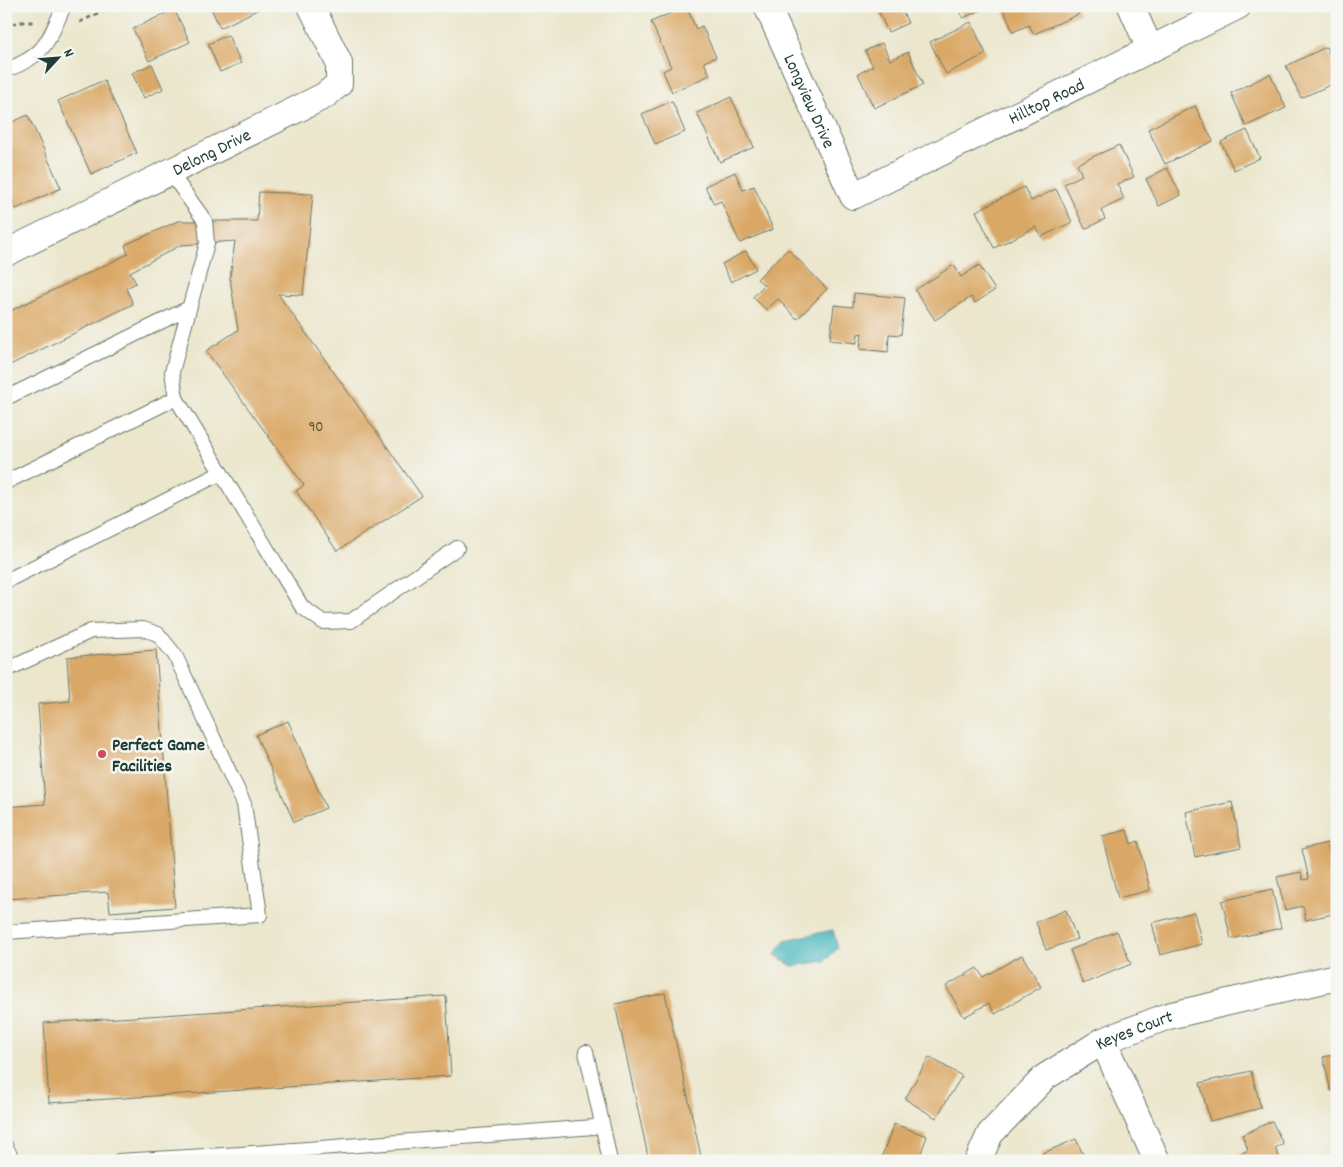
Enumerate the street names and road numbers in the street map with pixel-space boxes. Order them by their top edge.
street label: Longview Drive [775,51,840,153]
street label: Hilltop Road [1005,74,1090,132]
street label: Delong Drive [169,124,256,184]
street label: Keyes Court [1091,1005,1176,1058]

